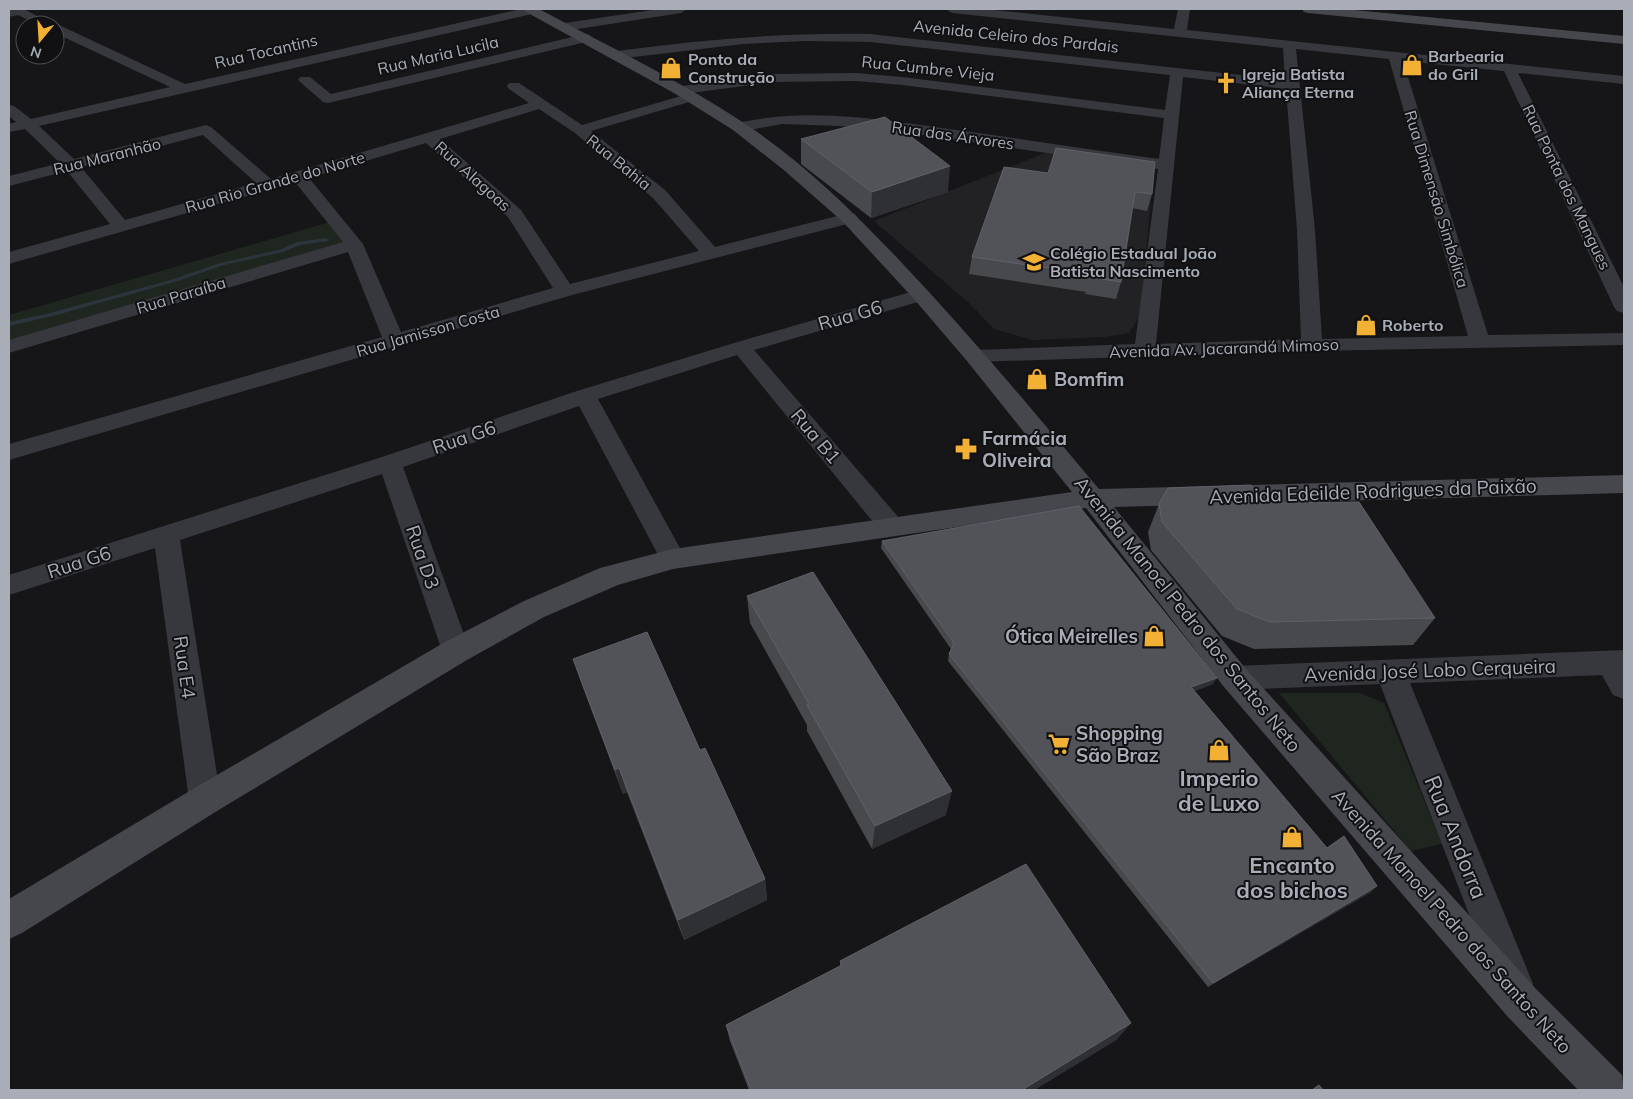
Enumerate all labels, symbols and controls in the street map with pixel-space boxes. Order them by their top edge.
north arrow [15,15,65,65]
street label: Avenida Celeiro dos Pardais [912,15,1120,57]
street label: Rua Tocantins [212,29,320,73]
street label: Rua Maria Lucila [375,31,501,79]
text: N [28,42,44,63]
place label: Barbearia do Gril [1428,46,1504,84]
place label: Ponto da Construção [688,49,775,87]
street label: Rua Cumbre Vieja [861,51,995,85]
shop icon: Barbearia do Gril [1399,52,1425,78]
shop icon: Ponto da Construção [658,55,684,81]
place label: Igreja Batista Aliança Eterna [1242,64,1354,102]
church icon: Igreja Batista Aliança Eterna [1213,70,1239,96]
street label: Rua Ponta dos Mangues [1518,101,1616,273]
street label: Rua Dimensão Simbólica [1400,108,1474,290]
street label: Rua das Árvores [891,117,1015,153]
street label: Rua Bahia [583,130,655,194]
street label: Rua Maranhão [51,133,163,179]
street label: Rua Alagoas [431,137,515,215]
street label: Rua Rio Grande do Norte [183,147,367,217]
place label: Colégio Estadual João Batista Nascimento [1050,243,1217,281]
school or university icon: Colégio Estadual João Batista Nascimento [1021,249,1047,275]
street label: Rua Paraíba [134,272,228,318]
street label: Rua G6 [815,294,885,336]
street label: Rua Jamisson Costa [354,301,502,361]
shop icon: Roberto [1353,312,1379,338]
place label: Roberto [1382,315,1443,335]
street label: Avenida Av. Jacarandá Mimoso [1109,334,1339,362]
shop icon: Bomfim [1024,366,1050,392]
place label: Bomfim [1054,367,1124,391]
street label: Rua B1 [786,403,846,469]
street label: Rua G6 [429,415,499,459]
place label: Farmácia Oliveira [982,426,1067,472]
pharmacy icon: Farmácia Oliveira [953,436,979,462]
street label: Avenida Manoel Pedro dos Santos Neto [1069,471,1307,757]
street label: Avenida Edeilde Rodrigues da Paixão [1209,473,1537,509]
street label: Rua D3 [401,522,445,592]
street label: Rua G6 [44,540,114,584]
shop icon: Ótica Meirelles [1141,623,1167,649]
place label: Ótica Meirelles [1005,624,1138,648]
street label: Rua E4 [169,634,201,700]
street label: Avenida José Lobo Cerqueira [1304,654,1556,686]
place label: Shopping São Braz [1076,721,1163,767]
supermarket icon: Shopping São Braz [1046,731,1072,757]
shop icon: Imperio de Luxo [1206,737,1232,763]
place label: Imperio de Luxo [1178,764,1260,817]
street label: Rua Andorra [1419,771,1493,903]
street label: Avenida Manoel Pedro dos Santos Neto [1327,784,1577,1058]
shop icon: Encanto dos bichos [1279,824,1305,850]
place label: Encanto dos bichos [1236,851,1348,904]

